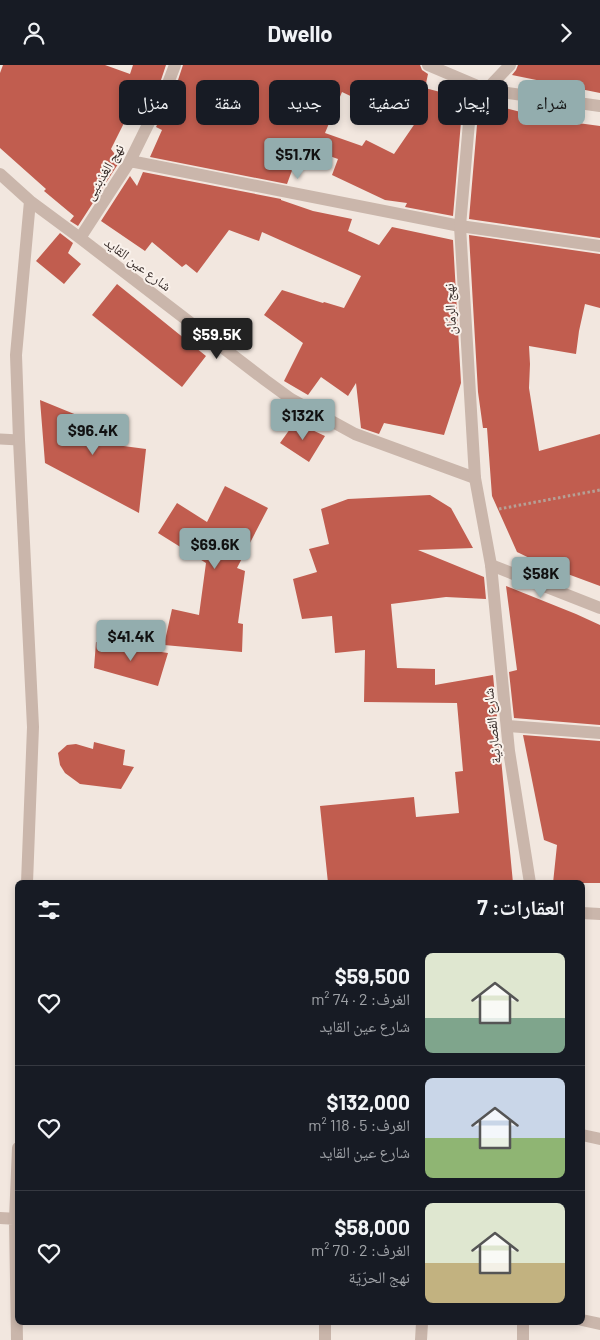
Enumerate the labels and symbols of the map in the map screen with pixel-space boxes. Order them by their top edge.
pin: $51.7K [257,137,339,180]
street label: نهج الغذبنيى [80,140,129,204]
street label: شارع عين القايد [100,233,175,296]
street label: نهج الرمّان [440,283,461,335]
pin: $59.5K [176,317,258,360]
pin: $132K [268,399,338,441]
pin: $96.4K [52,413,134,456]
pin: $69.6K [174,527,256,570]
pin: $58K [511,557,571,599]
pin: $41.4K [90,619,172,662]
street label: شارع القصارنية [479,687,506,765]

